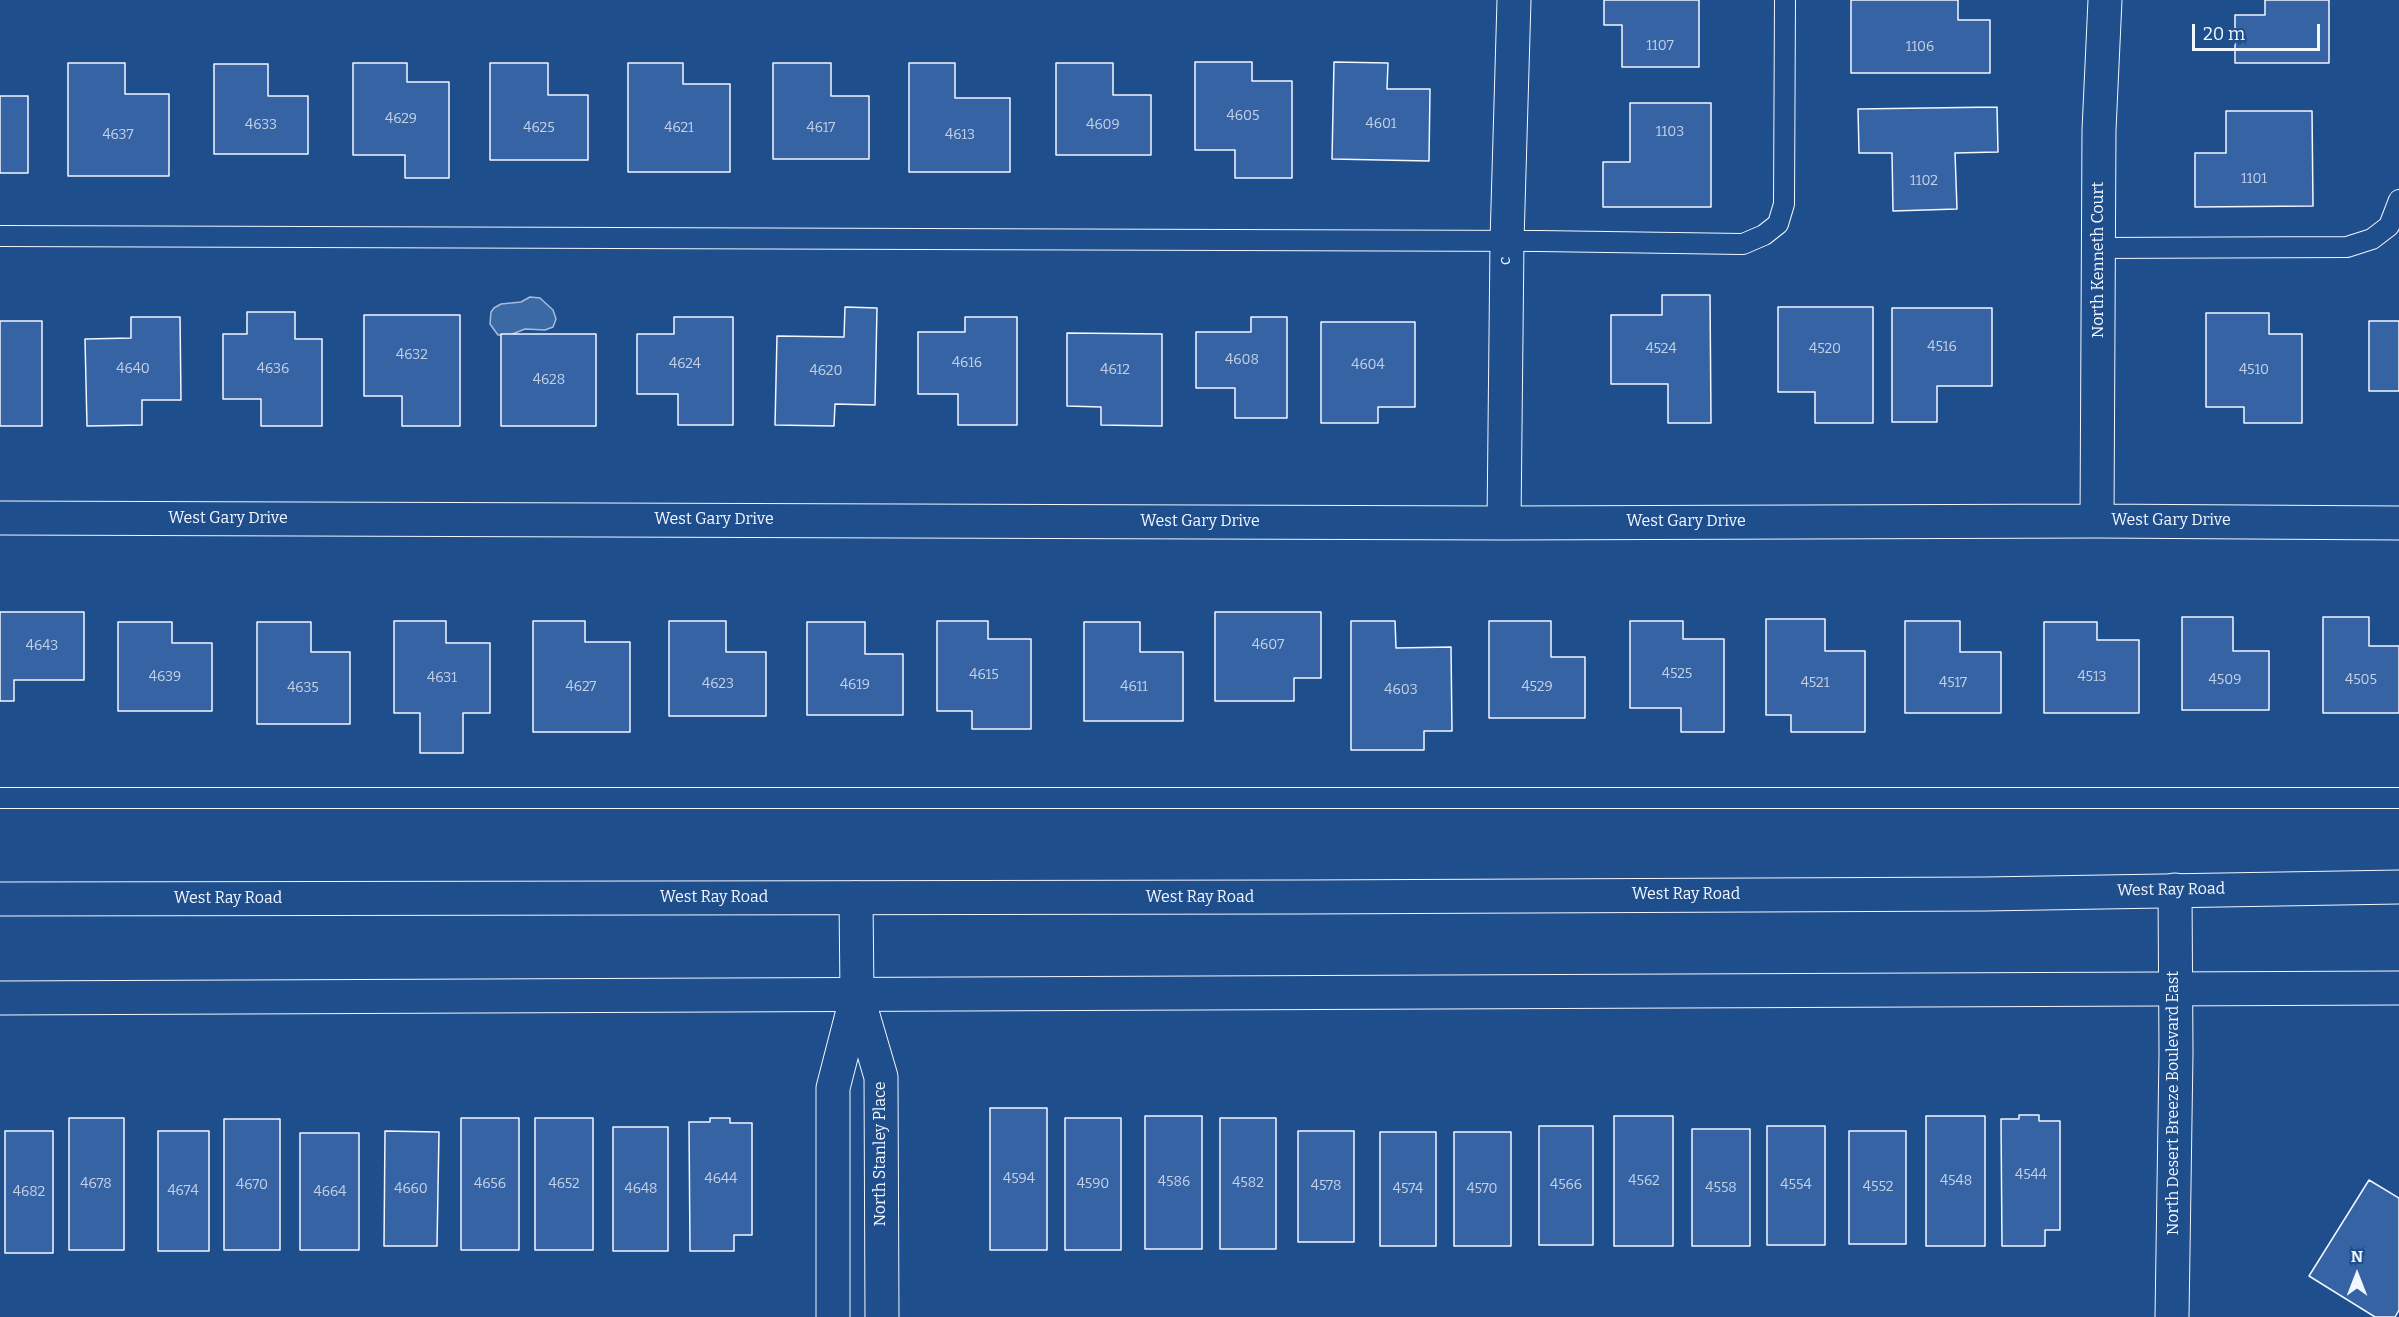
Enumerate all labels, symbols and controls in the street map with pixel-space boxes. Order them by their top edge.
scale bar [2195,12,2322,50]
text: 20 m [2203,23,2245,45]
house number: 1107 [1646,38,1674,54]
house number: 1106 [1906,39,1934,55]
house number: 4605 [1227,108,1259,124]
house number: 4629 [385,111,417,127]
house number: 4601 [1365,116,1397,132]
house number: 4633 [245,117,277,133]
house number: 4609 [1086,117,1120,133]
house number: 4625 [523,120,555,136]
house number: 4621 [664,120,694,136]
house number: 4617 [807,120,835,136]
house number: 1103 [1656,124,1684,140]
house number: 4637 [102,127,134,143]
house number: 4613 [945,127,975,143]
house number: 1101 [2241,171,2267,187]
house number: 1102 [1910,173,1938,189]
street label: North Kenneth Court [2089,182,2109,338]
street label: c [1496,257,1516,265]
house number: 4516 [1927,339,1957,355]
house number: 4524 [1645,341,1677,357]
house number: 4520 [1809,341,1841,357]
house number: 4632 [396,347,428,363]
house number: 4608 [1225,352,1259,368]
house number: 4616 [952,355,982,371]
house number: 4624 [669,356,701,372]
house number: 4604 [1351,357,1385,373]
house number: 4640 [116,361,150,377]
house number: 4636 [257,361,289,377]
house number: 4612 [1100,362,1130,378]
house number: 4510 [2239,362,2269,378]
house number: 4620 [810,363,842,379]
house number: 4628 [533,372,565,388]
street label: West Gary Drive [168,509,288,529]
street label: West Gary Drive [654,510,774,530]
street label: West Gary Drive [2111,511,2231,531]
street label: West Gary Drive [1140,512,1260,532]
street label: West Gary Drive [1626,512,1746,532]
house number: 4607 [1252,637,1284,653]
house number: 4643 [26,638,58,654]
house number: 4525 [1662,666,1692,682]
house number: 4615 [969,667,999,683]
house number: 4639 [149,669,181,685]
house number: 4513 [2077,669,2107,685]
house number: 4631 [427,670,457,686]
house number: 4509 [2209,672,2241,688]
house number: 4505 [2345,672,2377,688]
house number: 4521 [1801,675,1829,691]
house number: 4517 [1939,675,1967,691]
house number: 4623 [702,676,734,692]
house number: 4619 [840,677,870,693]
house number: 4627 [566,679,596,695]
house number: 4611 [1120,679,1148,695]
house number: 4529 [1521,679,1553,695]
house number: 4635 [287,680,319,696]
house number: 4603 [1384,682,1418,698]
street label: West Ray Road [2117,879,2225,901]
street label: West Ray Road [1632,885,1740,905]
street label: West Ray Road [660,888,768,908]
street label: West Ray Road [1146,888,1254,908]
street label: West Ray Road [174,889,282,909]
street label: North Desert Breeze Boulevard East [2164,971,2184,1235]
street label: North Stanley Place [871,1081,891,1227]
house number: 4544 [2015,1167,2047,1183]
house number: 4644 [705,1171,737,1187]
house number: 4594 [1003,1171,1035,1187]
house number: 4562 [1628,1173,1660,1189]
house number: 4548 [1940,1173,1972,1189]
house number: 4586 [1158,1174,1190,1190]
house number: 4582 [1232,1175,1264,1191]
house number: 4678 [80,1176,112,1192]
house number: 4656 [474,1176,506,1192]
house number: 4652 [549,1176,579,1192]
house number: 4590 [1077,1176,1109,1192]
house number: 4670 [236,1177,268,1193]
house number: 4566 [1550,1177,1582,1193]
house number: 4554 [1780,1177,1812,1193]
house number: 4578 [1311,1178,1341,1194]
house number: 4552 [1863,1179,1893,1195]
house number: 4558 [1705,1180,1737,1196]
house number: 4660 [394,1181,428,1197]
house number: 4648 [624,1181,658,1197]
house number: 4574 [1393,1181,1423,1197]
house number: 4570 [1466,1181,1498,1197]
house number: 4674 [167,1183,199,1199]
house number: 4682 [13,1184,45,1200]
house number: 4664 [314,1184,346,1200]
north arrow [2327,1245,2387,1305]
text: N [2351,1247,2363,1266]

